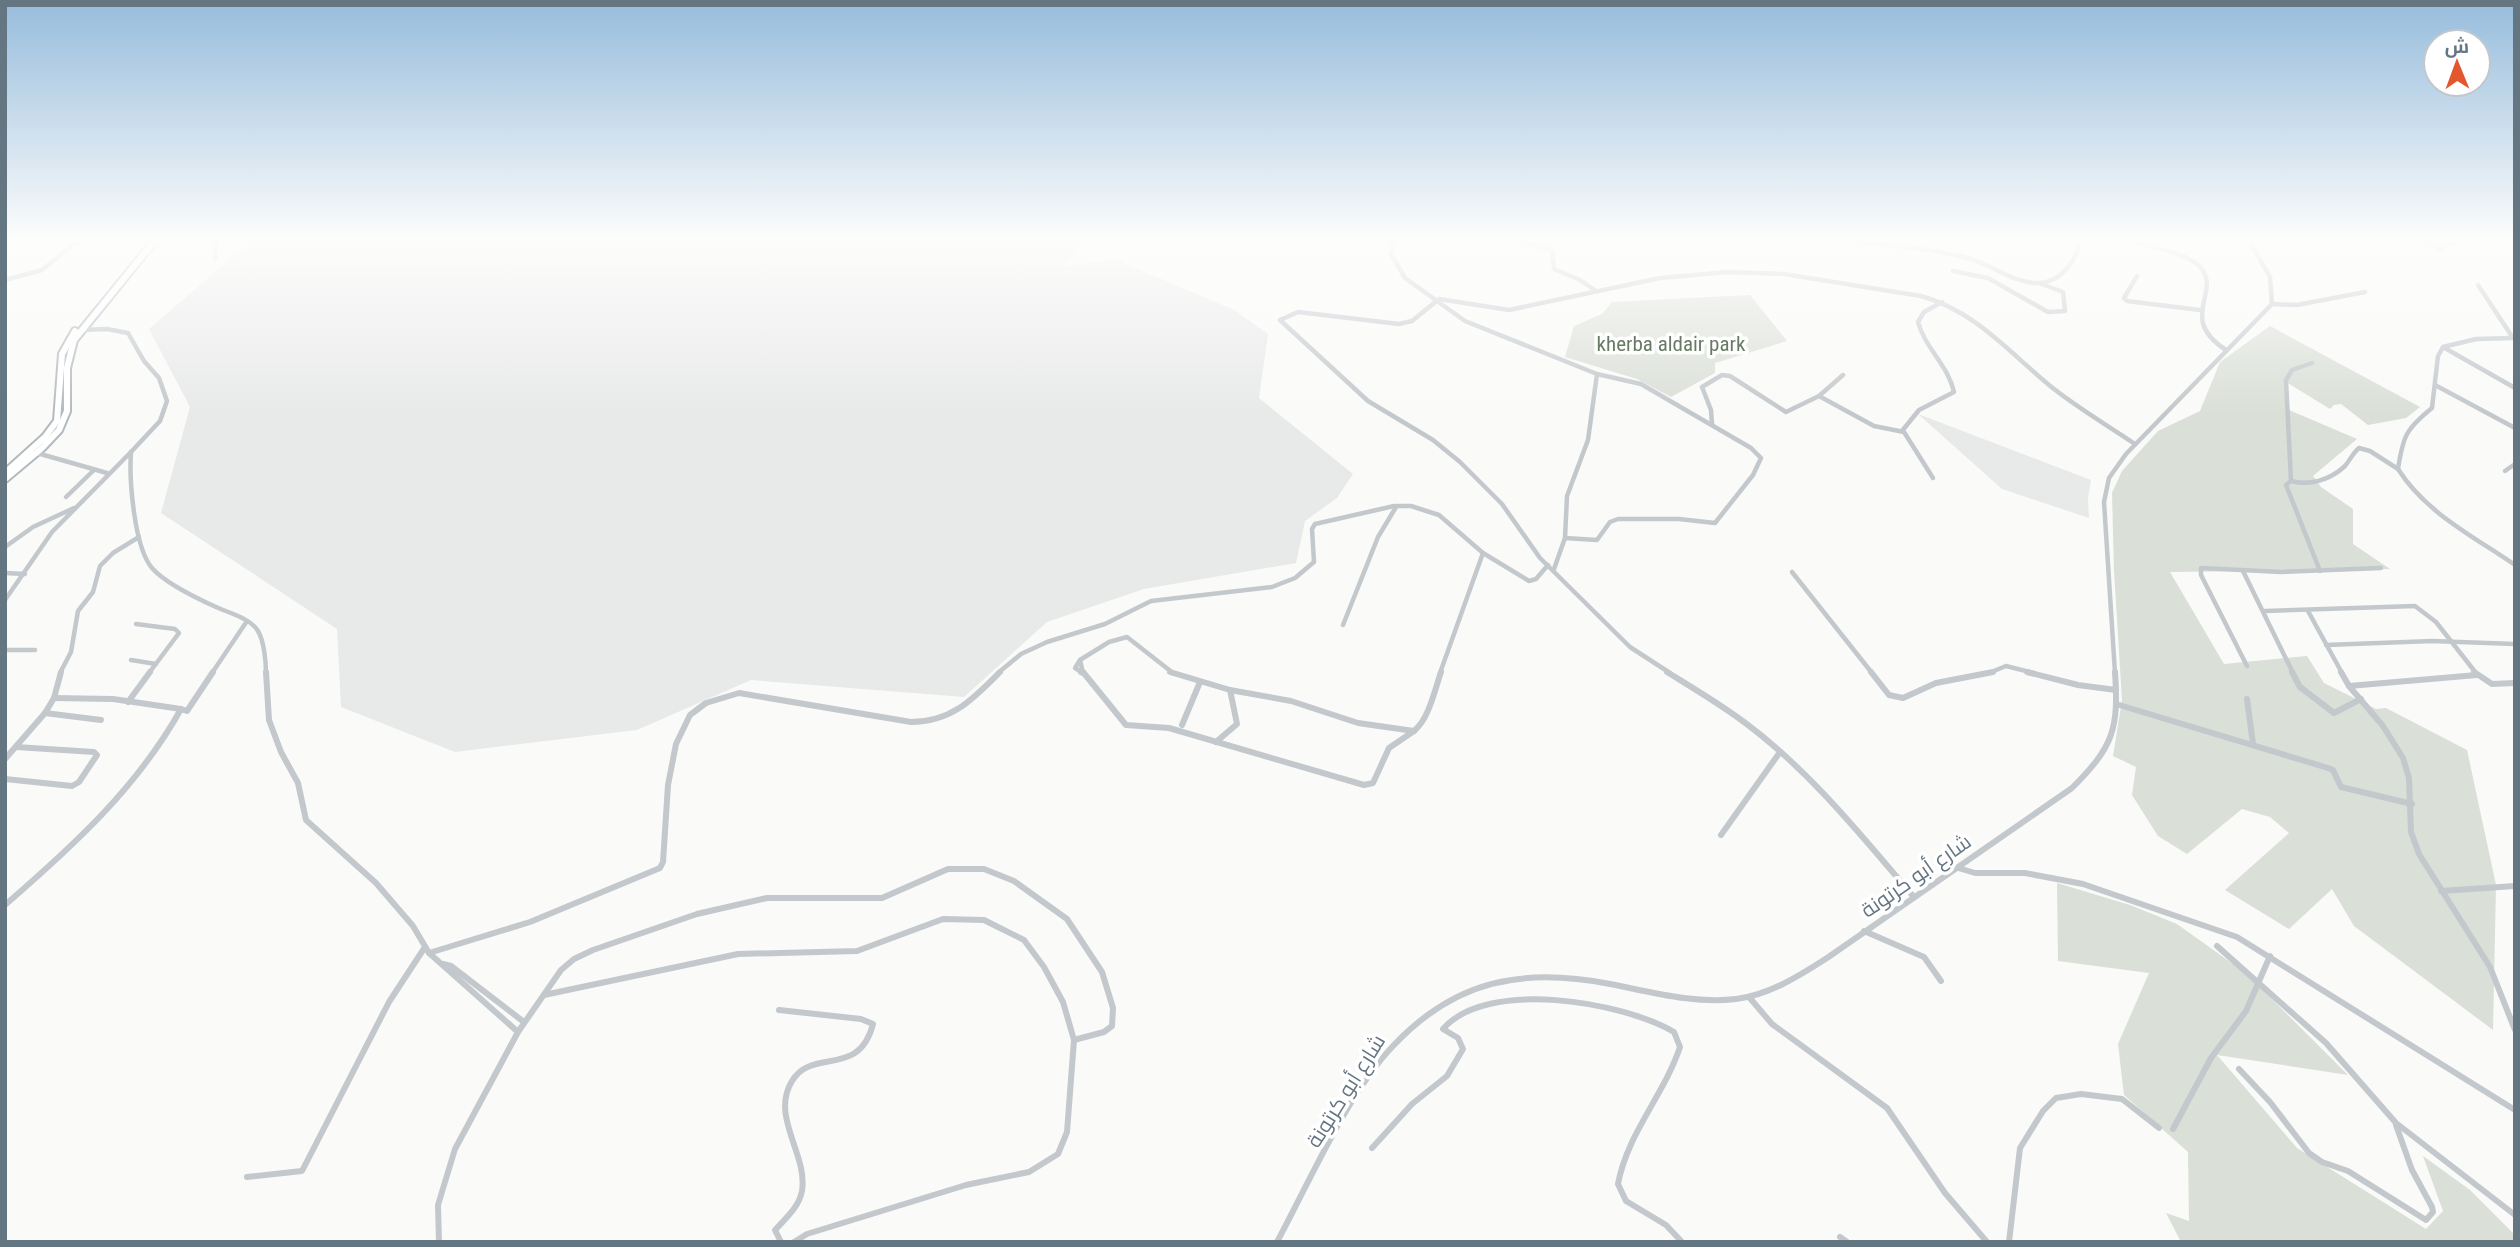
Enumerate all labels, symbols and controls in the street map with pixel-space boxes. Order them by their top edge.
north arrow [2422,28,2492,98]
text: ش [2444,35,2469,58]
park label: kherba aldair park [1597,332,1746,356]
street label: شارع أبو كرتونة [1856,828,1977,924]
street label: شارع أبو كرتونة [1301,1030,1392,1153]

